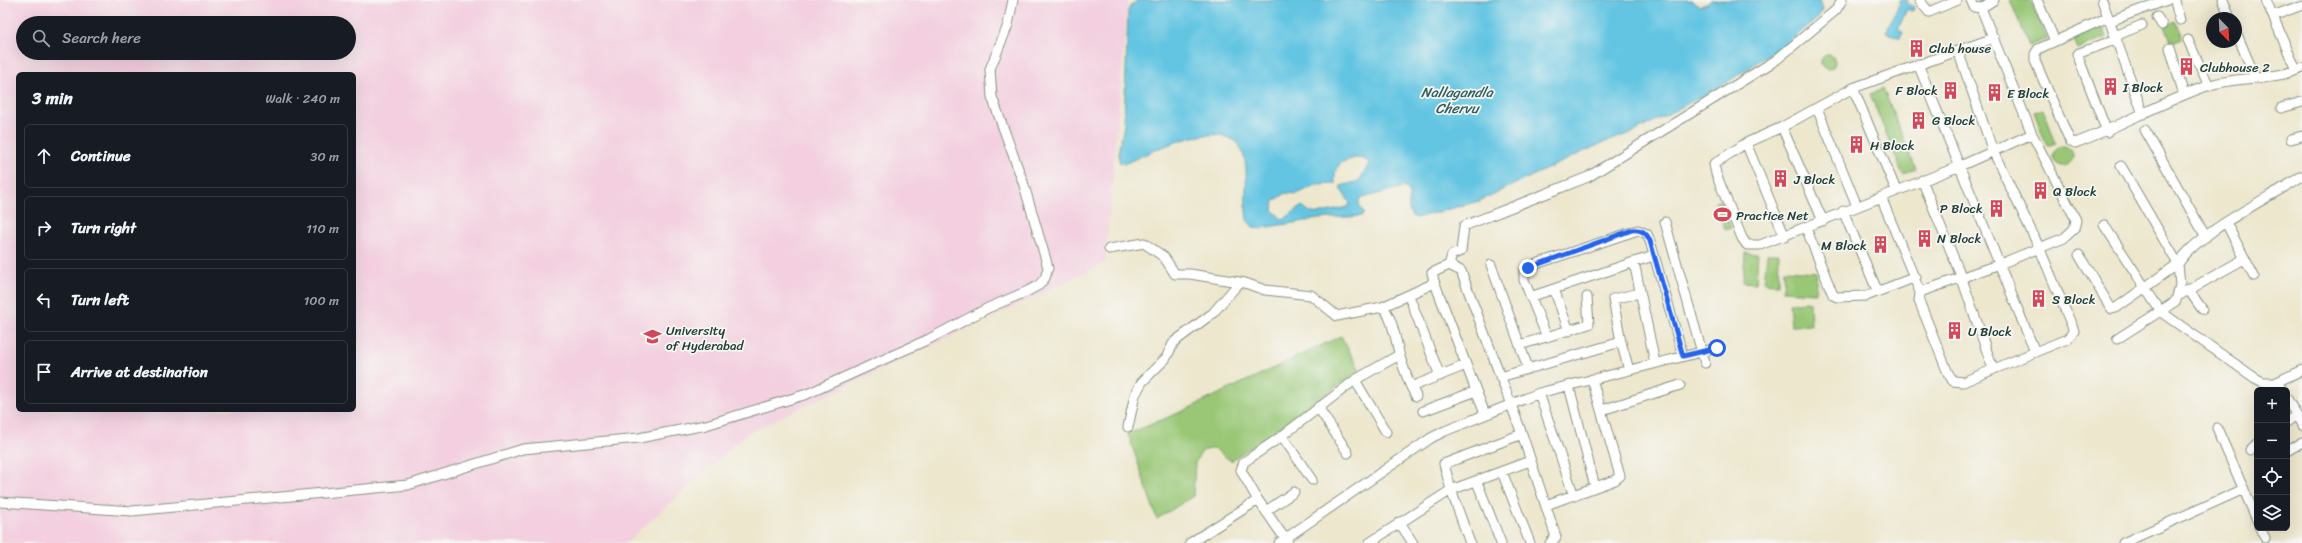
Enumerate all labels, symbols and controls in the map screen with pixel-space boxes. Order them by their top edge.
north arrow [2206,12,2242,48]
search box [16,16,356,60]
text: Search here [62,25,141,51]
icon: search [30,27,52,49]
place label: Club house [1929,37,1991,60]
building icon: Club house [1906,38,1926,58]
place label: Clubhouse 2 [2200,56,2270,79]
building icon: Clubhouse 2 [2177,57,2197,77]
place label: I Block [2122,76,2164,99]
building icon: I Block [2100,77,2120,97]
place label: F Block [1896,79,1938,102]
water label: Nallagandla Chervu [1421,80,1494,121]
building icon: F Block [1941,80,1961,100]
place label: E Block [2007,82,2050,105]
text: 3 min [32,83,73,113]
building icon: E Block [1984,83,2004,103]
text: Walk · 240 m [265,87,340,110]
place label: G Block [1932,109,1976,132]
building icon: G Block [1909,110,1929,130]
place label: H Block [1870,134,1915,157]
building icon: H Block [1847,135,1867,155]
text: Continue [71,143,131,169]
icon: ahead [33,145,55,167]
text: 30 m [310,145,339,168]
place label: J Block [1793,168,1836,191]
building icon: J Block [1771,169,1791,189]
place label: Q Block [2053,180,2097,203]
building icon: Q Block [2030,181,2050,201]
place label: P Block [1940,197,1983,220]
building icon: P Block [1986,198,2006,218]
place label: Practice Net [1736,204,1809,227]
sports icon: Practice Net [1713,205,1733,225]
text: Turn right [71,215,136,241]
icon: right [33,217,55,239]
text: 110 m [306,217,339,240]
place label: N Block [1937,227,1982,250]
building icon: N Block [1914,228,1934,248]
place label: M Block [1821,234,1867,257]
building icon: M Block [1870,235,1890,255]
route end [1519,259,1537,277]
text: Turn left [71,287,129,313]
place label: S Block [2052,288,2096,311]
icon: left [33,289,55,311]
text: 100 m [304,289,339,312]
building icon: S Block [2029,289,2049,309]
place label: University of Hyderabad [666,319,745,357]
place label: U Block [1968,320,2012,343]
building icon: U Block [1945,321,1965,341]
school or university icon: University of Hyderabad [643,327,663,347]
route start [1708,339,1726,357]
text: Arrive at destination [71,359,208,385]
icon: arrive [33,361,55,383]
map controls [2254,387,2290,531]
button: + [2254,387,2290,423]
button: − [2254,423,2290,459]
button: locate [2254,459,2290,495]
button: layers [2254,495,2290,531]

